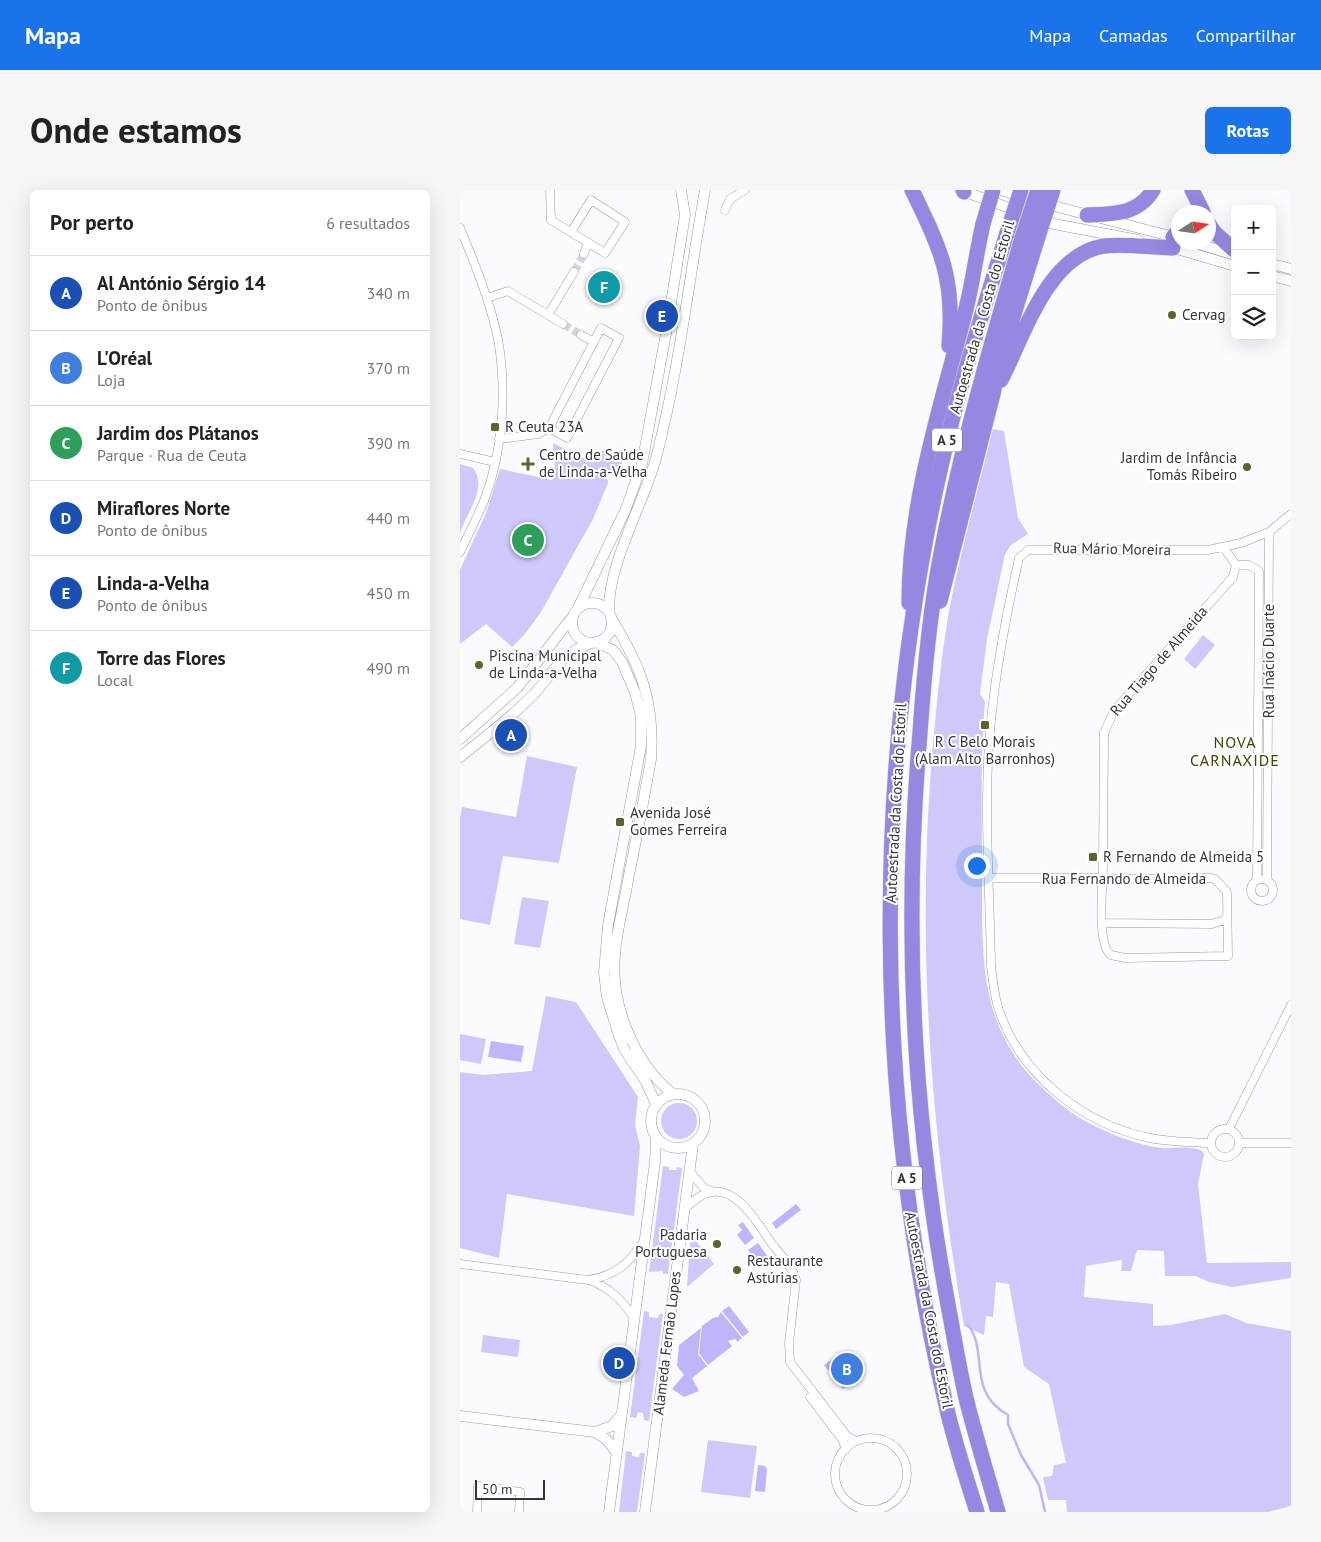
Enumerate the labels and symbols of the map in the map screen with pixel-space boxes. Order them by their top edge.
north arrow [1171,205,1216,250]
street label: Autoestrada da Costa do Estoril [945,217,1018,416]
pin: F [588,268,620,306]
pin: E [646,297,678,335]
place label: Cervag [1182,305,1226,324]
marker: Cervag [1166,309,1178,321]
place label: R Ceuta 23A [505,417,584,436]
marker: R Ceuta 23A [489,421,501,433]
road number: A 5 [932,428,962,452]
place label: Centro de Saúde de Linda-a-Velha [539,445,647,481]
place label: Jardim de Infância Tomás Ribeiro [1120,448,1237,484]
marker: Centro de Saúde de Linda-a-Velha [521,457,535,471]
marker: Jardim de Infância Tomás Ribeiro [1241,461,1253,473]
pin: C [512,521,544,559]
street label: Rua Mário Moreira [1053,538,1171,559]
street label: Rua Tiago de Almeida [1106,602,1212,720]
street label: Rua Inácio Duarte [1259,604,1278,718]
place label: Piscina Municipal de Linda-a-Velha [489,646,602,682]
marker: Piscina Municipal de Linda-a-Velha [473,659,485,671]
street label: Autoestrada da Costa do Estoril [881,702,910,903]
pin: A [495,716,527,754]
marker: R C Belo Morais (Alam Alto Barronhos) [979,719,991,731]
place label: R C Belo Morais (Alam Alto Barronhos) [915,732,1055,768]
district label: NOVA CARNAXIDE [1190,732,1280,770]
place label: Avenida José Gomes Ferreira [630,803,727,839]
marker: Avenida José Gomes Ferreira [614,816,626,828]
place label: R Fernando de Almeida 5 [1103,847,1264,866]
marker: R Fernando de Almeida 5 [1087,851,1099,863]
your location [964,853,990,879]
street label: Rua Fernando de Almeida [1042,869,1206,888]
road number: A 5 [892,1166,922,1190]
street label: Autoestrada da Costa do Estoril [901,1210,958,1411]
place label: Padaria Portuguesa [635,1225,707,1261]
marker: Padaria Portuguesa [711,1238,723,1250]
place label: Restaurante Astúrias [747,1251,823,1287]
marker: Restaurante Astúrias [731,1264,743,1276]
street label: Alameda Fernão Lopes [648,1270,685,1416]
pin: D [603,1344,635,1382]
pin: B [831,1350,863,1388]
scale bar [475,1477,545,1500]

